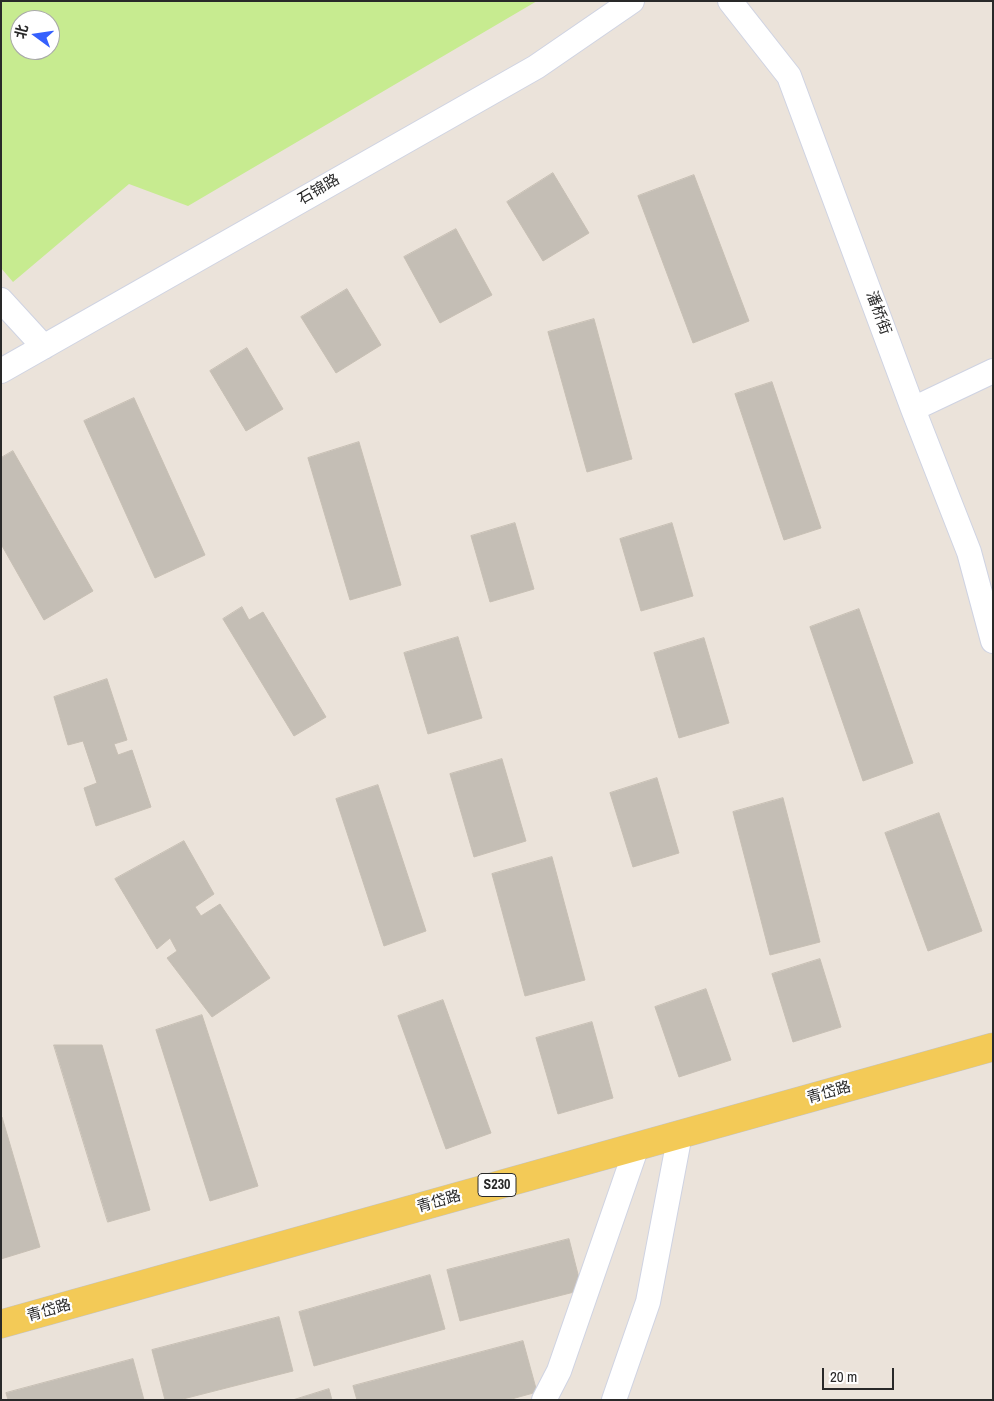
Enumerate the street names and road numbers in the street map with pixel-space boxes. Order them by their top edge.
street label: 石锦路 [295,171,343,209]
street label: 潘桥街 [862,289,894,337]
street label: 青岱路 [805,1078,853,1108]
road number: S230 [478,1174,516,1196]
street label: 青岱路 [415,1187,463,1217]
street label: 青岱路 [25,1296,73,1326]

